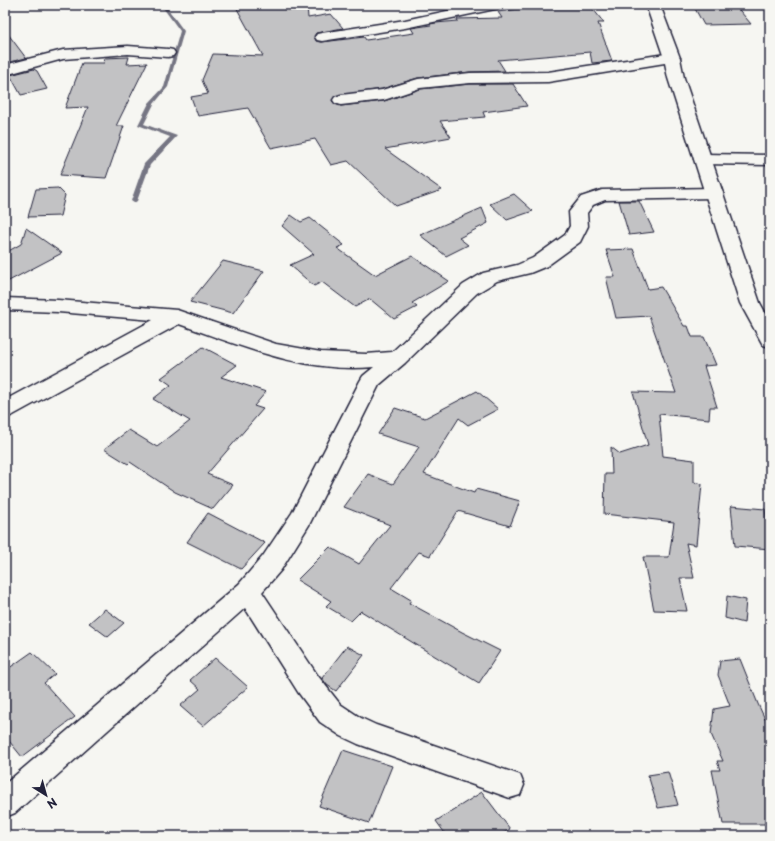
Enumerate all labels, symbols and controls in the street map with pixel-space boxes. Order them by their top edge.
north arrow [26,775,66,815]
text: N [43,794,61,813]

